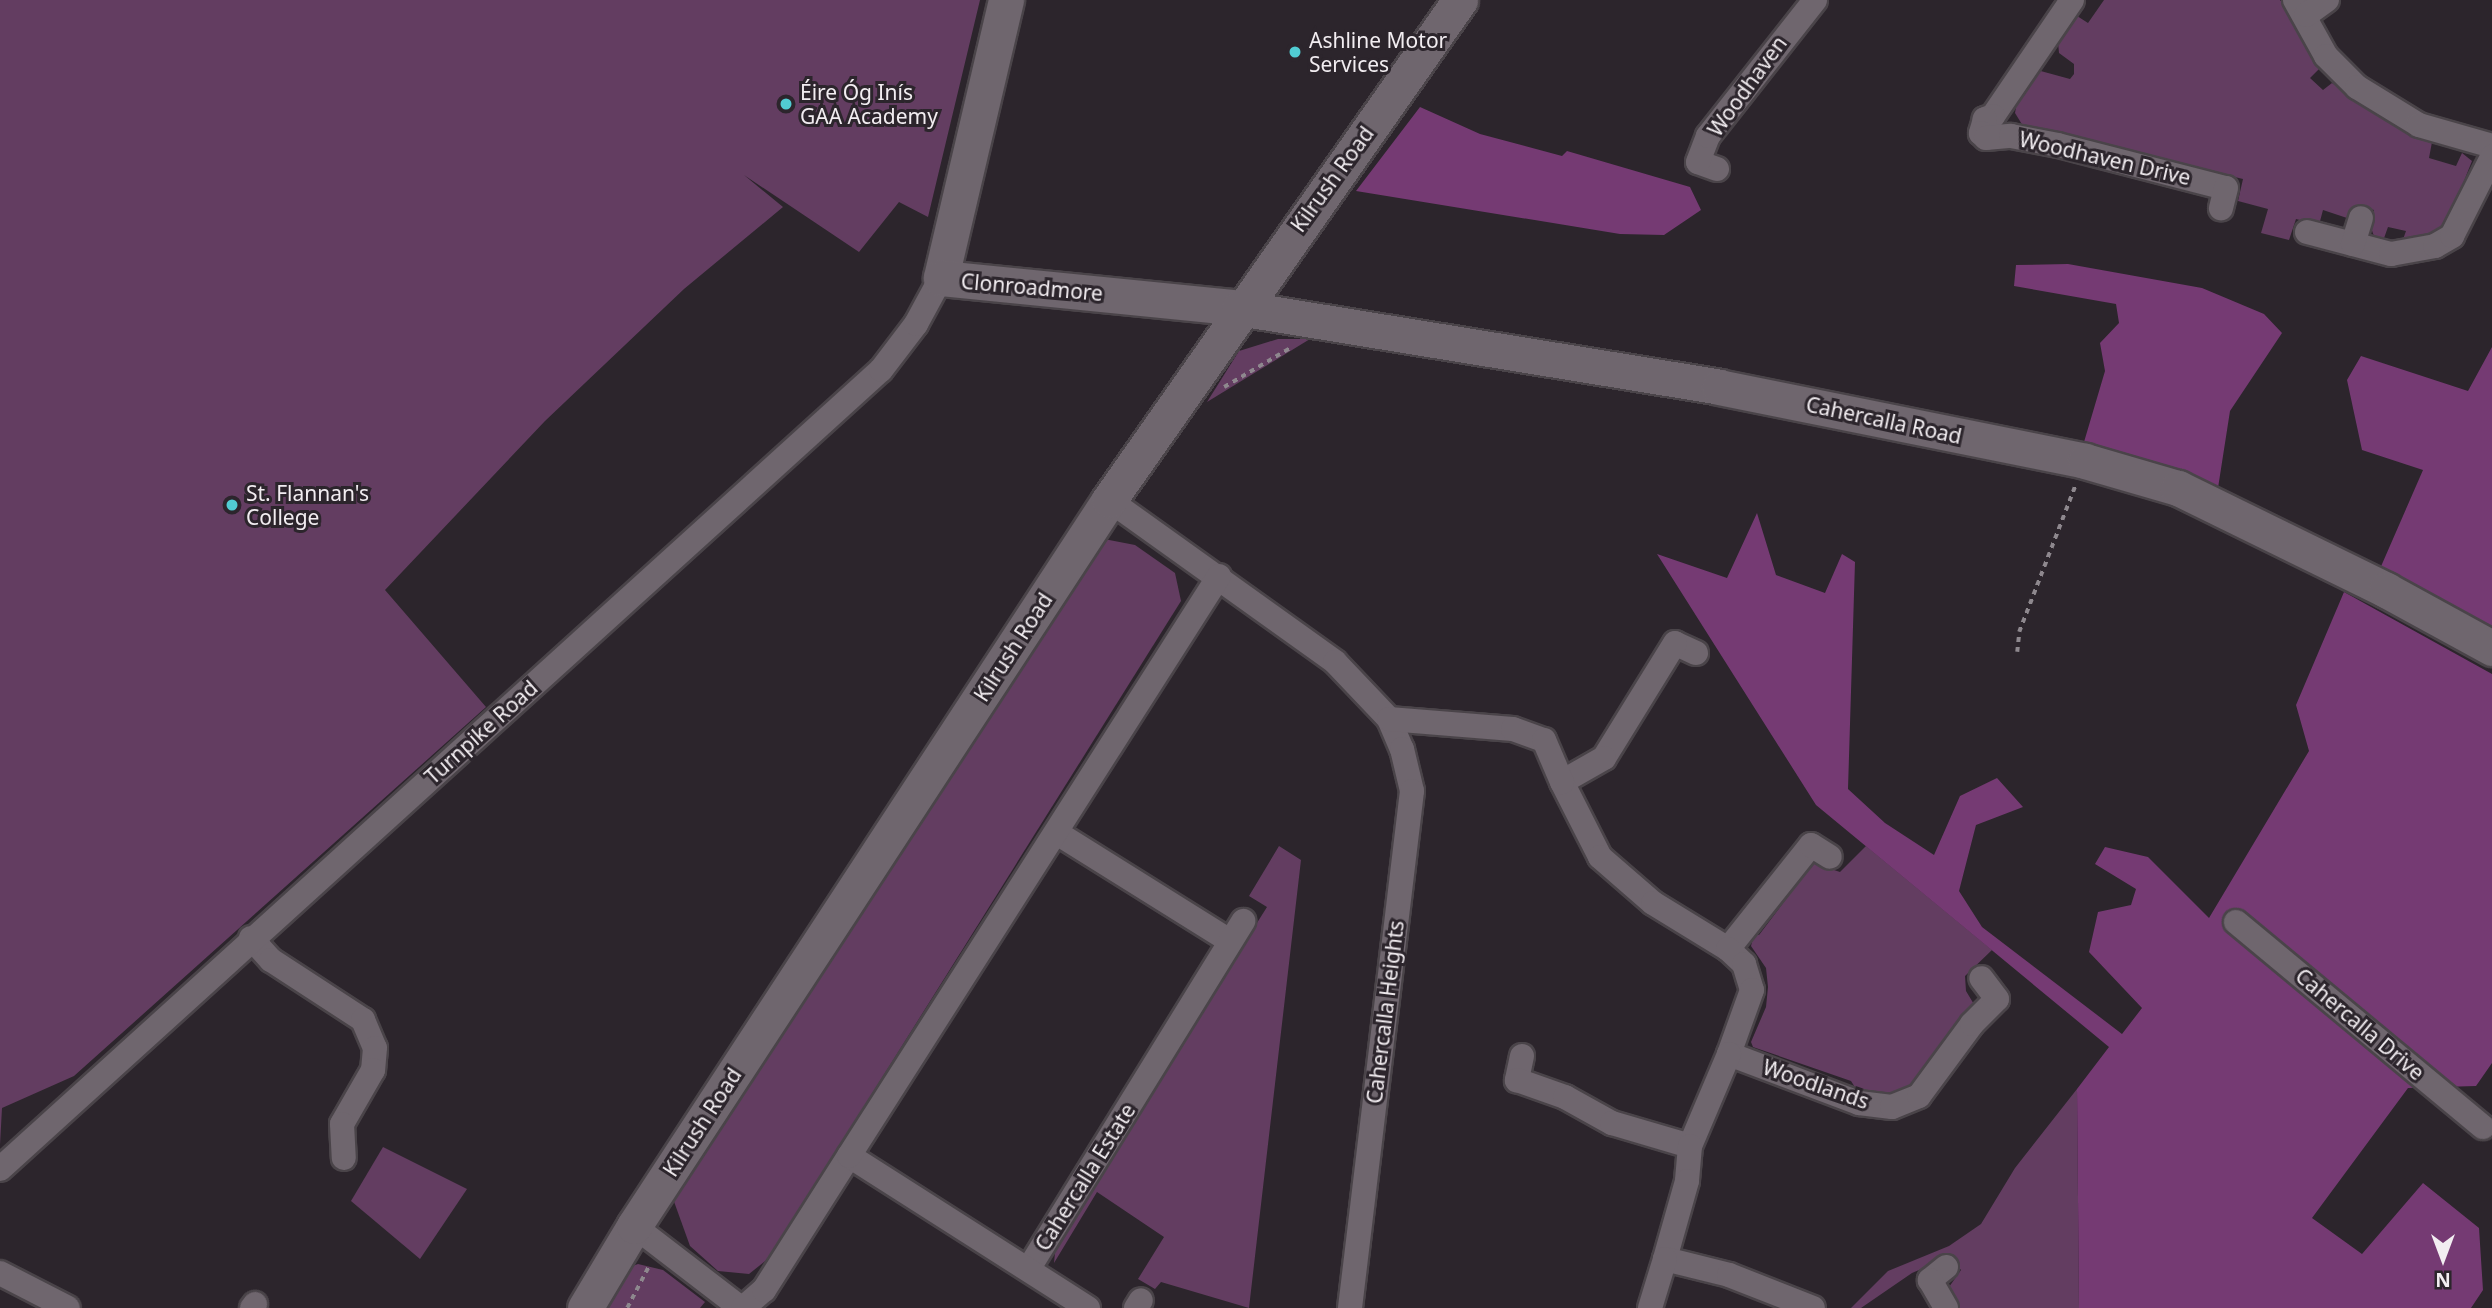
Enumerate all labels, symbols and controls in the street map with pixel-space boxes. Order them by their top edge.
place label: Ashline Motor Services [1309,27,1447,77]
street label: Woodhaven [1702,31,1792,141]
marker: Ashline Motor Services [1287,44,1303,60]
place label: Éire Óg Inís GAA Academy [800,79,938,129]
marker: Éire Óg Inís GAA Academy [778,96,794,112]
street label: Kilrush Road [1285,121,1379,237]
street label: Woodhaven Drive [2017,126,2193,190]
street label: Clonroadmore [960,268,1104,306]
street label: Cahercalla Road [1804,391,1964,449]
place label: St. Flannan's College [246,480,369,530]
marker: St. Flannan's College [224,497,240,513]
street label: Kilrush Road [969,588,1057,706]
street label: Turnpike Road [420,675,542,789]
street label: Cahercalla Heights [1361,919,1409,1105]
street label: Cahercalla Drive [2291,963,2429,1085]
street label: Woodlands [1760,1054,1872,1114]
street label: Kilrush Road [658,1063,746,1181]
street label: Cahercalla Estate [1030,1099,1140,1255]
north arrow [2408,1224,2478,1294]
text: N [2435,1267,2451,1293]

